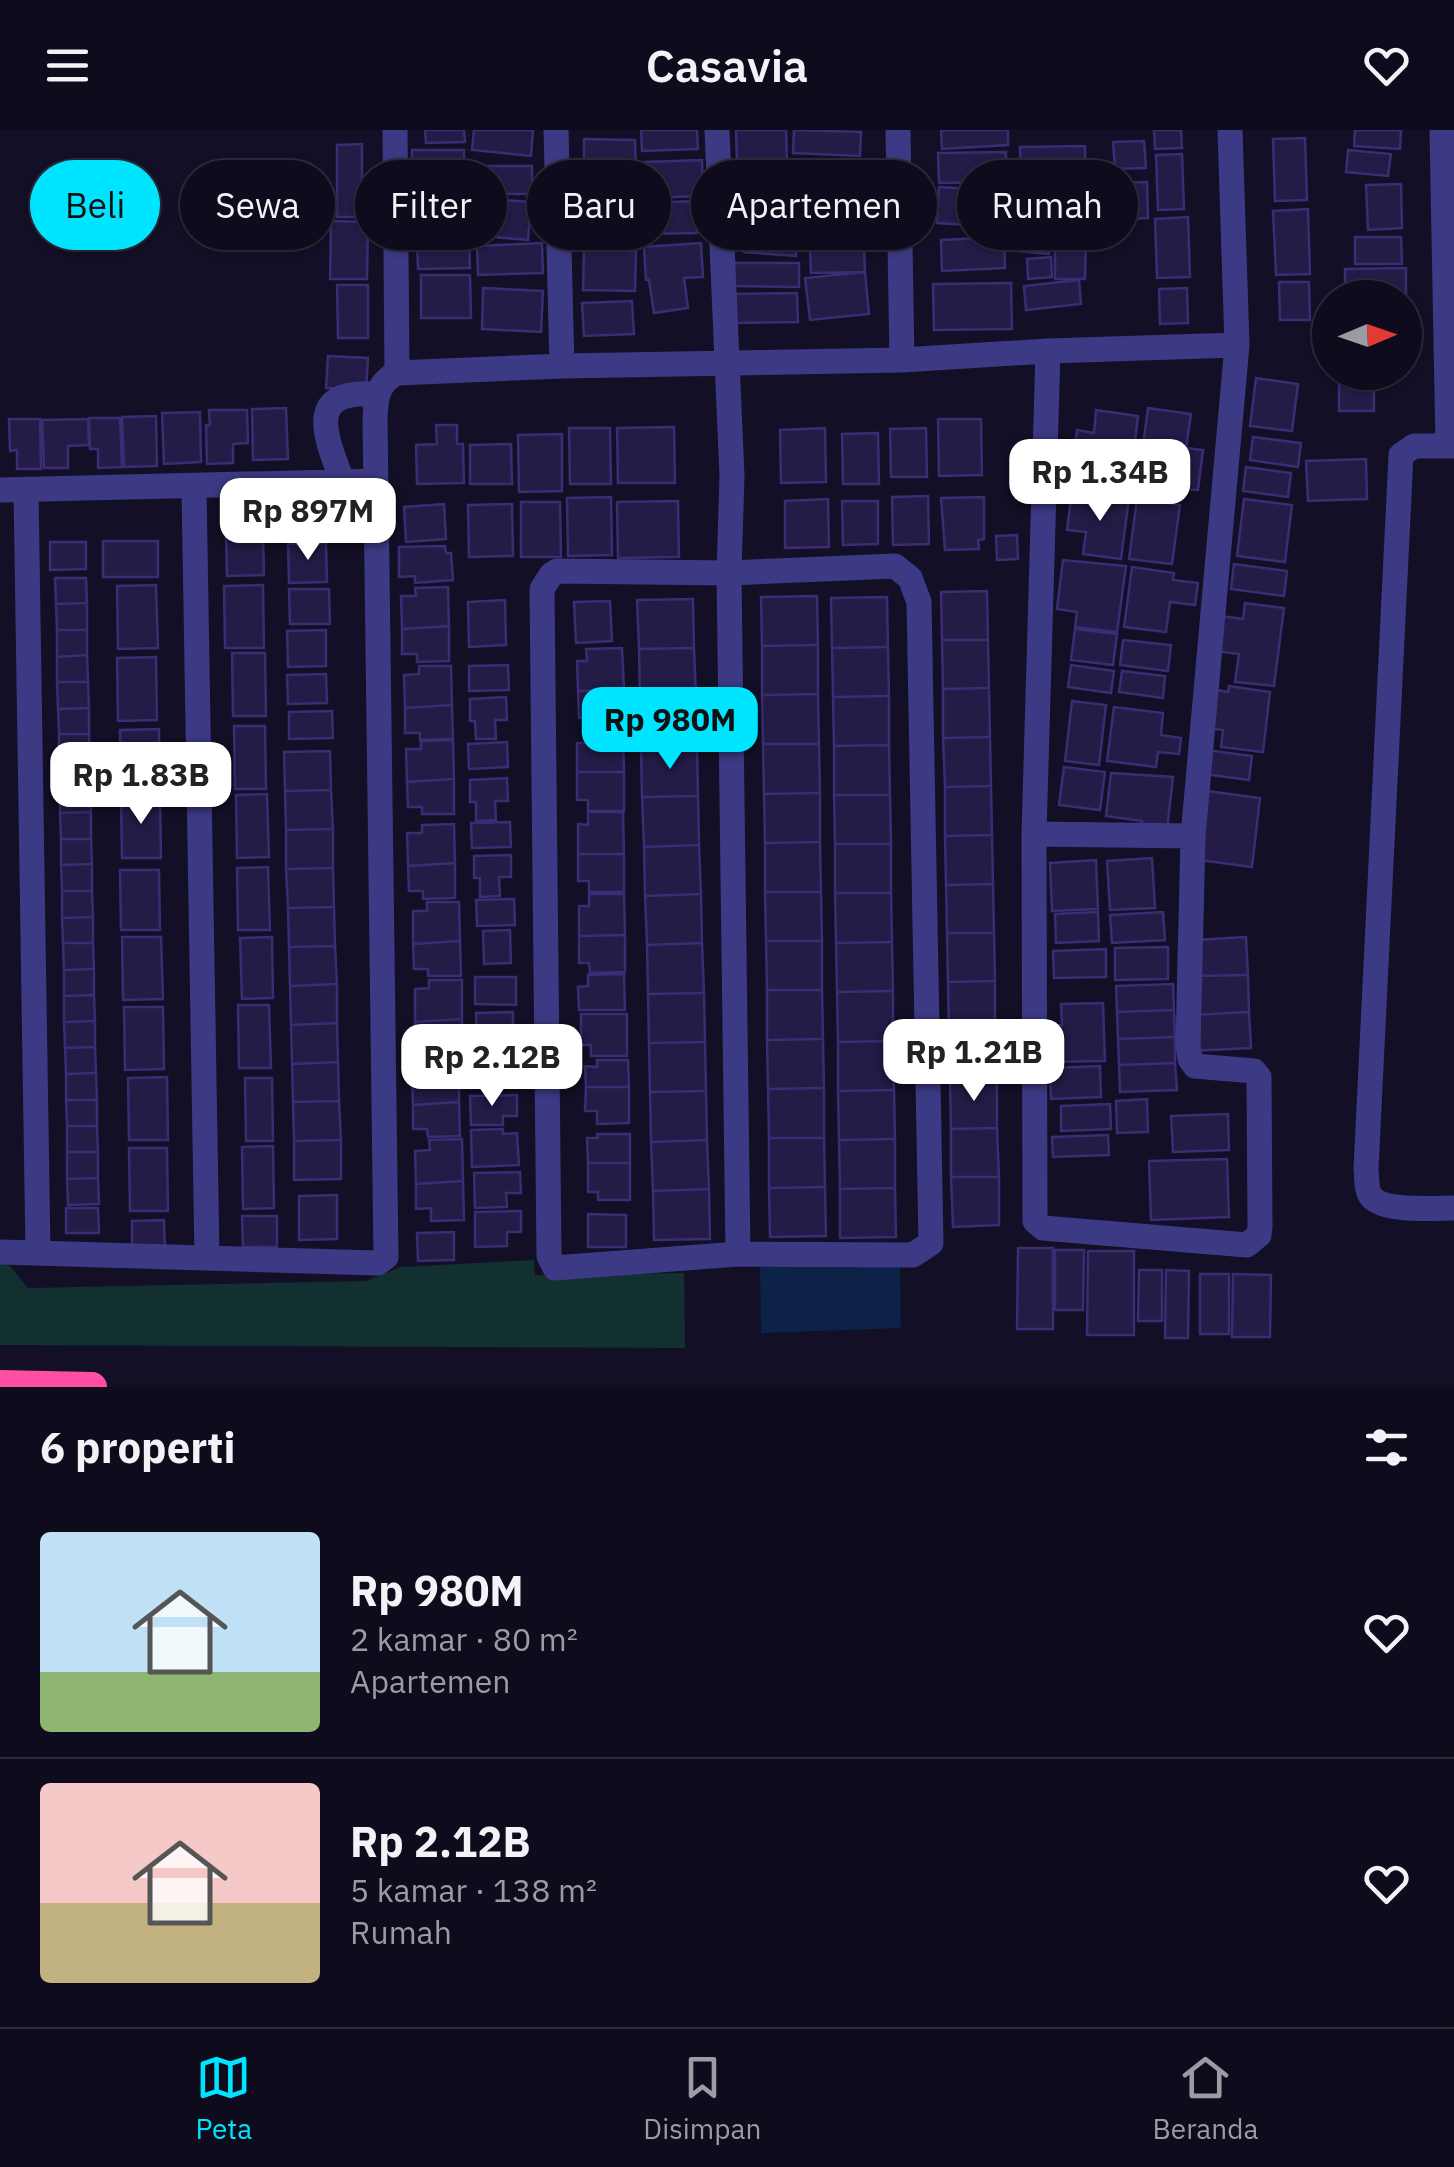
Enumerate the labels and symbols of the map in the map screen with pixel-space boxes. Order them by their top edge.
north arrow [1312,280,1422,390]
pin: Rp 1.34B [997,439,1203,524]
pin: Rp 897M [216,478,400,563]
pin: Rp 980M [578,687,762,772]
pin: Rp 1.83B [38,742,244,827]
pin: Rp 1.21B [871,1019,1077,1104]
pin: Rp 2.12B [389,1024,595,1109]

